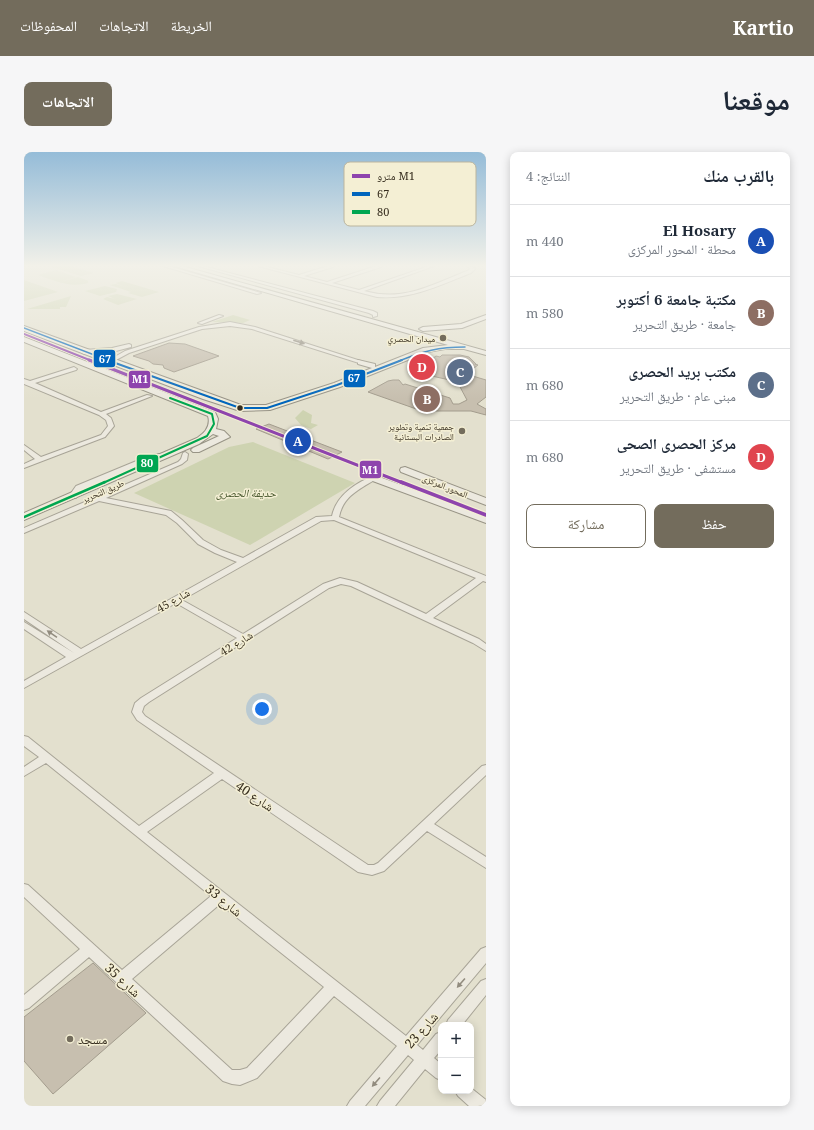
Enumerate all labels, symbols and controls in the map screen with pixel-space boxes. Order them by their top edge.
text: Kartio [733,15,794,41]
text: المحفوظات [20,16,77,35]
text: الاتجاهات [99,16,149,35]
text: الخريطة [171,16,212,35]
text: موقعنا [722,80,790,118]
button: الاتجاهات [24,82,112,126]
legend [344,162,476,226]
text: بالقرب منك [703,164,774,187]
text: النتائج: 4 [526,167,570,185]
text: مترو M1 [377,168,415,183]
text: 67 [377,186,389,201]
text: 80 [377,204,389,219]
text: El Hosary [663,220,736,240]
text: 440 m [526,232,564,250]
text: A [756,232,766,250]
text: محطة · المحور المركزى [628,240,736,258]
text: مكتبة جامعة 6 أكتوبر [616,289,736,309]
text: 580 m [526,304,564,322]
text: B [757,304,765,322]
text: جامعة · طريق التحرير [633,315,736,333]
place label: ميدان الحصري [387,332,435,346]
marker: ميدان الحصري [438,333,448,343]
one-way arrow [293,339,305,345]
line badge: 67 [93,349,116,368]
text: 67 [99,351,111,366]
pin: D [409,352,435,382]
pin: C [447,357,473,387]
text: مكتب بريد الحصرى [628,361,736,381]
line badge: 67 [343,369,366,388]
line badge: M1 [128,370,151,389]
text: 67 [348,370,360,385]
text: M1 [132,371,148,386]
text: 680 m [526,376,564,394]
text: C [757,376,765,394]
pin: B [414,384,440,414]
text: مبنى عام · طريق التحرير [620,387,736,405]
unlabelled marker [235,403,245,413]
place label: جمعية تنمية وتطوير الصادرات البستانية [387,420,454,443]
pin: A [285,426,311,456]
marker: جمعية تنمية وتطوير الصادرات البستانية [457,426,467,436]
text: مركز الحصرى الصحى [617,433,736,453]
text: 680 m [526,448,564,466]
text: D [756,448,766,466]
line badge: 80 [136,454,159,473]
text: 80 [141,455,153,470]
text: مستشفى · طريق التحرير [620,459,736,477]
line badge: M1 [359,460,382,479]
text: M1 [362,462,378,477]
street label: المحور المركزى [420,471,470,501]
street label: طريق التحرير [79,476,126,506]
park label: حديقة الحصرى [216,485,277,500]
button: مشاركة [526,504,646,548]
button: حفظ [654,504,774,548]
street label: شارع 45 [154,584,192,616]
street label: شارع 42 [217,627,255,659]
one-way arrow [47,630,57,638]
your location [252,699,272,719]
street label: شارع 40 [232,777,278,816]
street label: شارع 33 [201,880,246,921]
street label: شارع 35 [101,959,145,1002]
one-way arrow [456,978,465,988]
street label: شارع 23 [400,1008,443,1053]
map controls [438,1022,474,1094]
button: + [438,1022,474,1058]
place label: مسجد [78,1030,107,1048]
marker: مسجد [65,1034,75,1044]
button: − [438,1058,474,1094]
one-way arrow [372,1076,381,1087]

